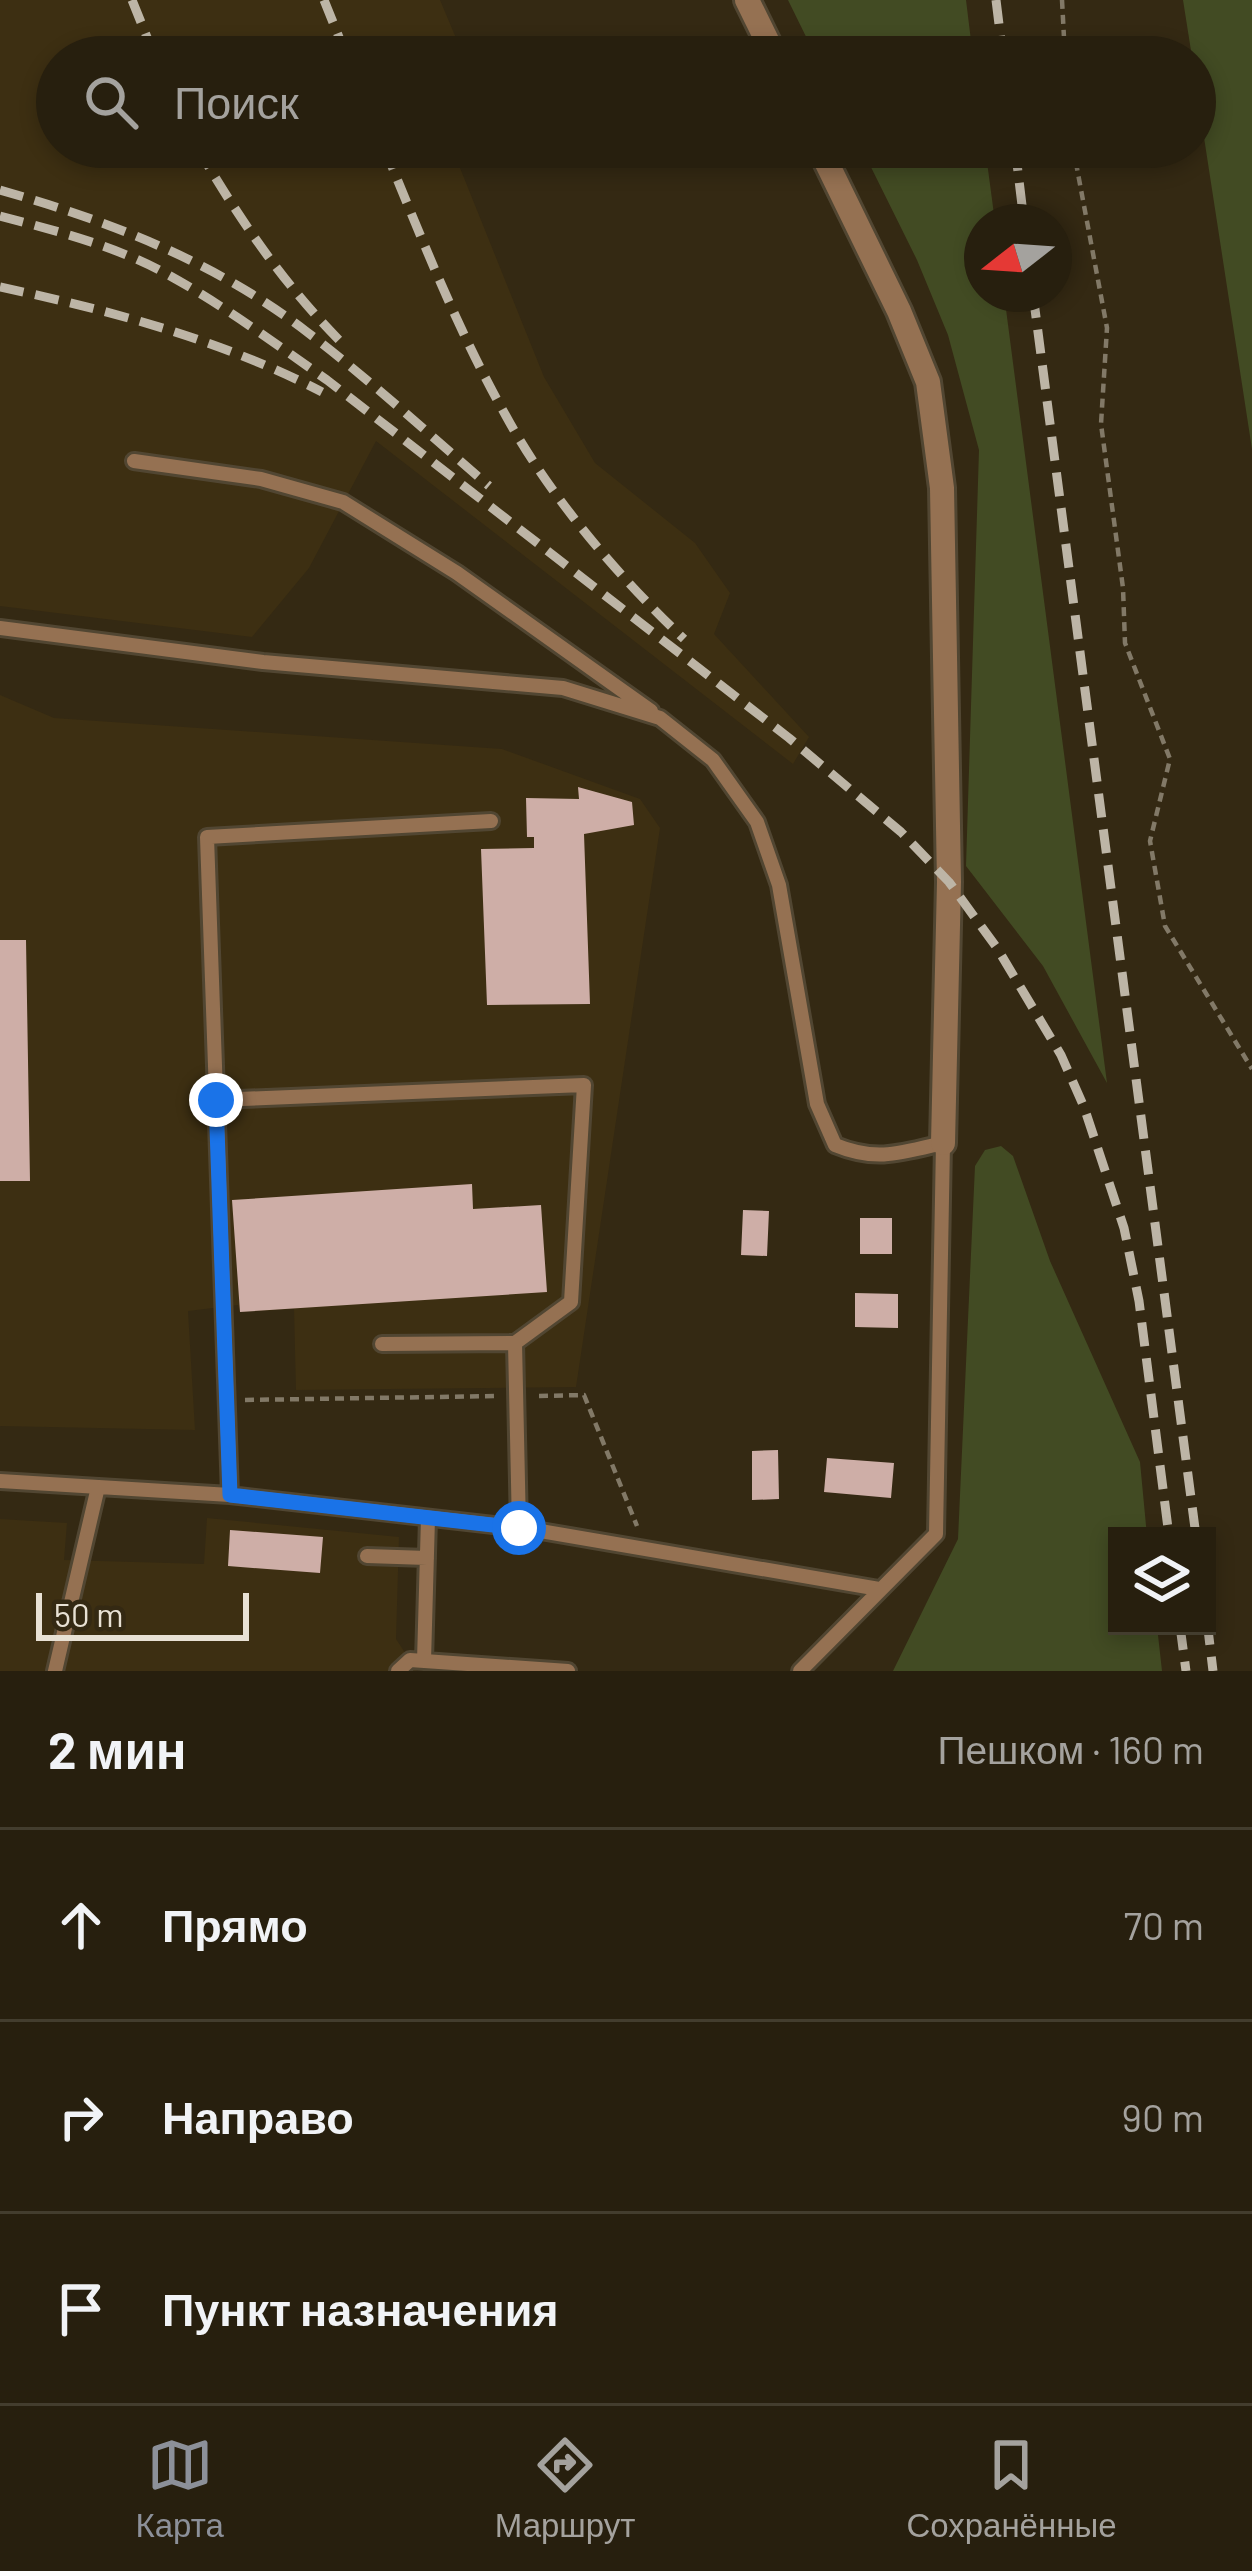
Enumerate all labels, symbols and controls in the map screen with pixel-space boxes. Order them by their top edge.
search box [36,36,1216,168]
icon: search [78,69,144,135]
text: Поиск [174,74,299,128]
north arrow [964,204,1072,312]
route end [189,1073,243,1127]
route start [492,1501,546,1555]
map controls [1108,1527,1216,1635]
button: layers [1108,1527,1216,1635]
scale bar [36,1587,249,1640]
text: 50 m [54,1594,124,1634]
text: 2 мин [48,1718,187,1779]
text: Пешком · 160 m [937,1725,1204,1772]
icon: ahead [48,1892,114,1958]
text: Прямо [162,1897,308,1951]
text: 70 m [1123,1901,1204,1948]
icon: right [48,2084,114,2150]
text: Направо [162,2089,354,2143]
text: 90 m [1122,2093,1204,2140]
icon: arrive [48,2276,114,2342]
text: Пункт назначения [162,2281,559,2335]
tab: Карта [135,2432,224,2545]
tab: Маршрут [495,2432,635,2545]
tab: Сохранённые [906,2432,1117,2545]

